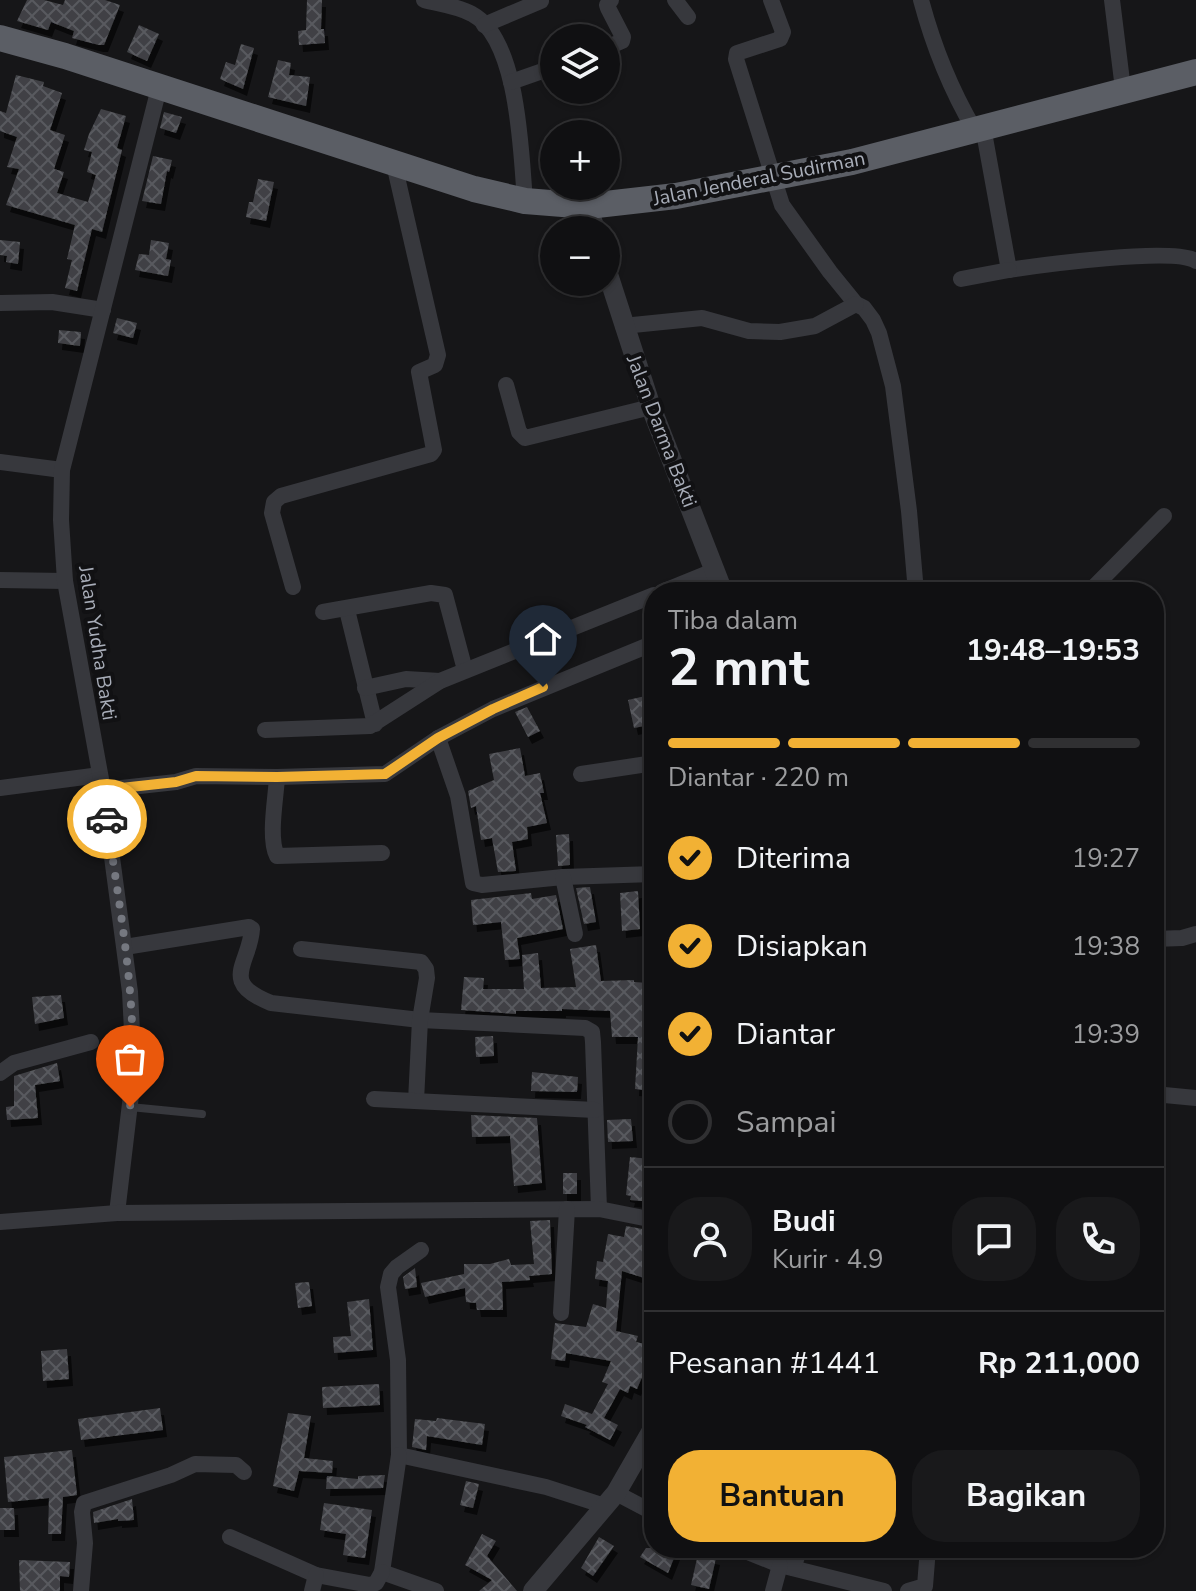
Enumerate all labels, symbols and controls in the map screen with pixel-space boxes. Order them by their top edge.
map controls [540,24,620,296]
button: layers [540,24,620,104]
button: + [540,120,620,200]
street label: Jalan Jenderal Sudirman [650,145,868,213]
button: − [540,216,620,296]
street label: Jalan Darma Bakti [620,350,703,511]
street label: Jalan Yudha Bakti [72,563,123,722]
text: Tiba dalam [668,603,798,638]
pin [509,605,577,687]
icon: home [521,617,565,661]
text: 19:48–19:53 [966,630,1140,671]
text: 2 mnt [668,632,809,703]
text: Diantar · 220 m [668,760,849,795]
courier [67,779,147,859]
icon: car [85,797,129,841]
icon: check [668,836,712,880]
text: Diterima [736,838,851,879]
text: 19:27 [1072,841,1140,876]
icon: check [668,924,712,968]
text: Disiapkan [736,926,868,967]
text: 19:38 [1072,929,1140,964]
icon: check [668,1012,712,1056]
text: Diantar [736,1014,835,1055]
text: 19:39 [1072,1017,1140,1052]
pin [96,1025,164,1107]
icon: bag [108,1037,152,1081]
text: Sampai [736,1102,836,1143]
button: person [668,1197,752,1281]
button: chat [952,1197,1036,1281]
button: phone [1056,1197,1140,1281]
text: Budi [772,1201,836,1242]
text: Kurir · 4.9 [772,1242,884,1277]
text: Pesanan #1441 [668,1343,880,1384]
text: Rp 211,000 [978,1343,1140,1384]
button: Bantuan [668,1450,896,1542]
button: Bagikan [912,1450,1140,1542]

